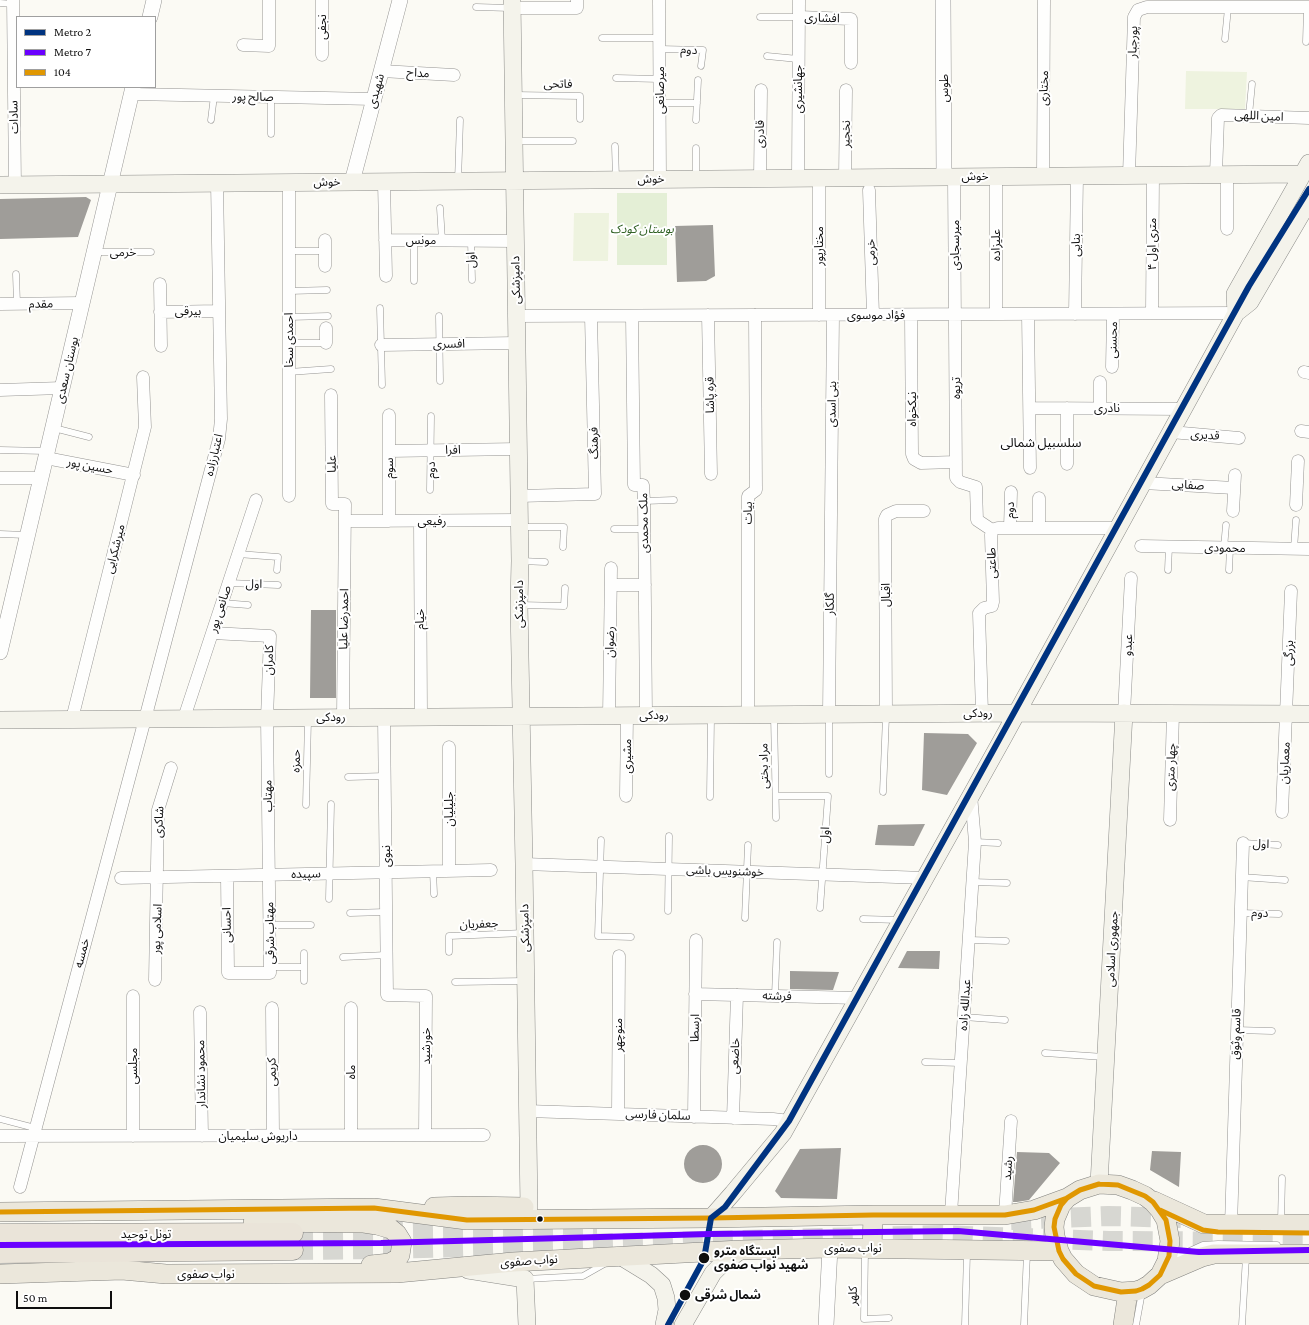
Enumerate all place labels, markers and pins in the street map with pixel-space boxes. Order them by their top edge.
unlabelled marker [535,1214,545,1224]
place label: ایستگاه مترو شهید نواب صفوی [714,1244,808,1272]
marker: ایستگاه مترو شهید نواب صفوی [697,1251,711,1265]
marker: شمال شرقی [678,1288,692,1302]
place label: شمال شرقی [695,1288,761,1302]

